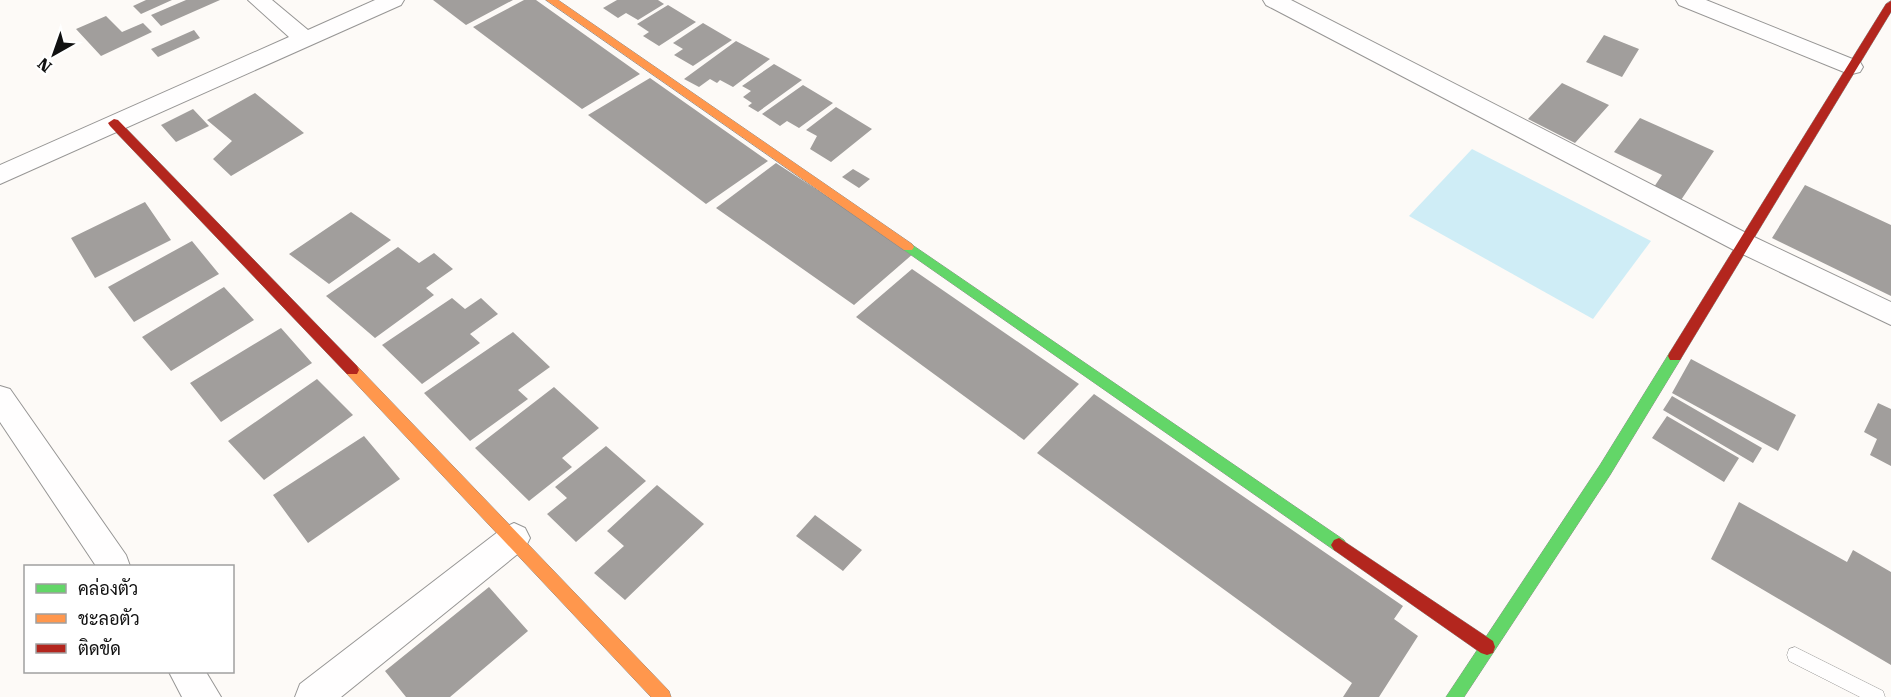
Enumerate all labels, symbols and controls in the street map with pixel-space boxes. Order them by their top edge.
north arrow [24,24,84,84]
text: N [34,54,56,76]
legend [24,565,234,673]
text: คล่องตัว [78,577,138,599]
text: ชะลอตัว [78,608,140,629]
text: ติดขัด [78,638,121,659]

